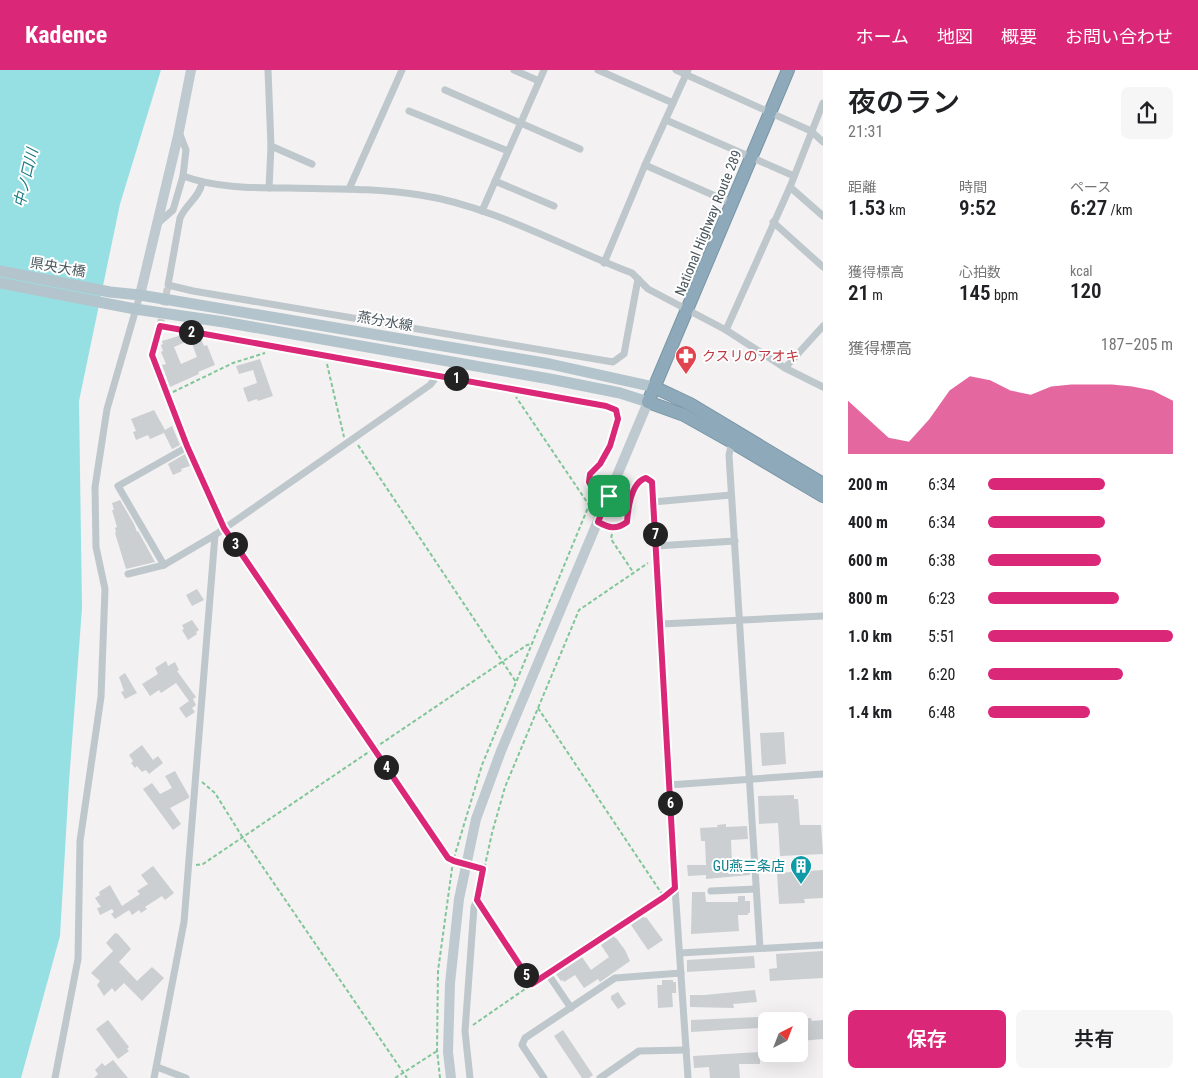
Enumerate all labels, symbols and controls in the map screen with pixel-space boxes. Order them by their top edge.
text: Kadence [25,21,107,49]
text: ホーム [856,26,909,47]
text: 地図 [937,26,973,47]
text: 概要 [1001,26,1037,47]
text: お問い合わせ [1065,26,1173,47]
text: 夜のラン [848,86,960,119]
button: share [1121,87,1173,139]
text: 21:31 [848,122,883,141]
water label: 中ノ口川 [10,145,42,209]
street label: National Highway Route 289 [671,148,745,298]
text: 距離 [848,179,876,195]
text: 時間 [959,179,987,195]
text: ペース [1070,179,1111,195]
text: 1.53 [848,196,886,220]
text: 9:52 [959,196,996,220]
text: 6:27 [1070,196,1107,220]
text: km [886,202,906,218]
text: /km [1107,202,1133,218]
street label: 県央大橋 [29,254,87,280]
text: kcal [1070,263,1093,279]
text: 獲得標高 [848,264,904,280]
text: 心拍数 [959,264,1001,280]
text: 120 [1070,279,1102,303]
text: 21 [848,281,869,305]
text: 145 [959,281,991,305]
text: m [869,287,883,303]
text: bpm [991,287,1018,303]
street label: 燕分水線 [356,308,414,334]
pin: 2 [178,320,204,344]
text: 2 [188,324,195,340]
text: 187–205 m [1101,335,1173,354]
text: 獲得標高 [848,339,912,358]
pharmacy icon: クスリのアオキ [674,344,698,375]
place label: クスリのアオキ [702,348,800,364]
pin: 1 [444,366,468,390]
text: 1 [453,370,460,386]
pin [588,475,630,517]
text: 200 m [848,475,888,494]
text: 6:34 [928,475,955,494]
icon: arrive [595,482,623,510]
text: 400 m [848,513,888,532]
text: 6:34 [928,513,955,532]
pin: 7 [642,522,668,546]
text: 7 [652,526,659,542]
pin: 3 [222,532,248,556]
text: 3 [232,536,239,552]
text: 600 m [848,551,888,570]
text: 6:38 [928,551,955,570]
text: 800 m [848,589,888,608]
text: 6:23 [928,589,955,608]
text: 1.0 km [848,627,892,646]
text: 5:51 [928,627,955,646]
text: 1.2 km [848,665,892,684]
text: 6:20 [928,665,955,684]
text: 1.4 km [848,703,892,722]
text: 6:48 [928,703,955,722]
pin: 4 [374,754,398,780]
text: 4 [383,759,390,775]
pin: 6 [658,790,682,816]
text: 6 [667,795,674,811]
building icon: GU燕三条店 [789,854,813,885]
place label: GU燕三条店 [713,858,785,874]
pin: 5 [514,962,538,988]
text: 5 [523,967,530,983]
button: 保存 [848,1010,1006,1068]
button: 共有 [1016,1010,1173,1068]
north arrow [758,1012,808,1062]
map controls [758,1012,808,1062]

